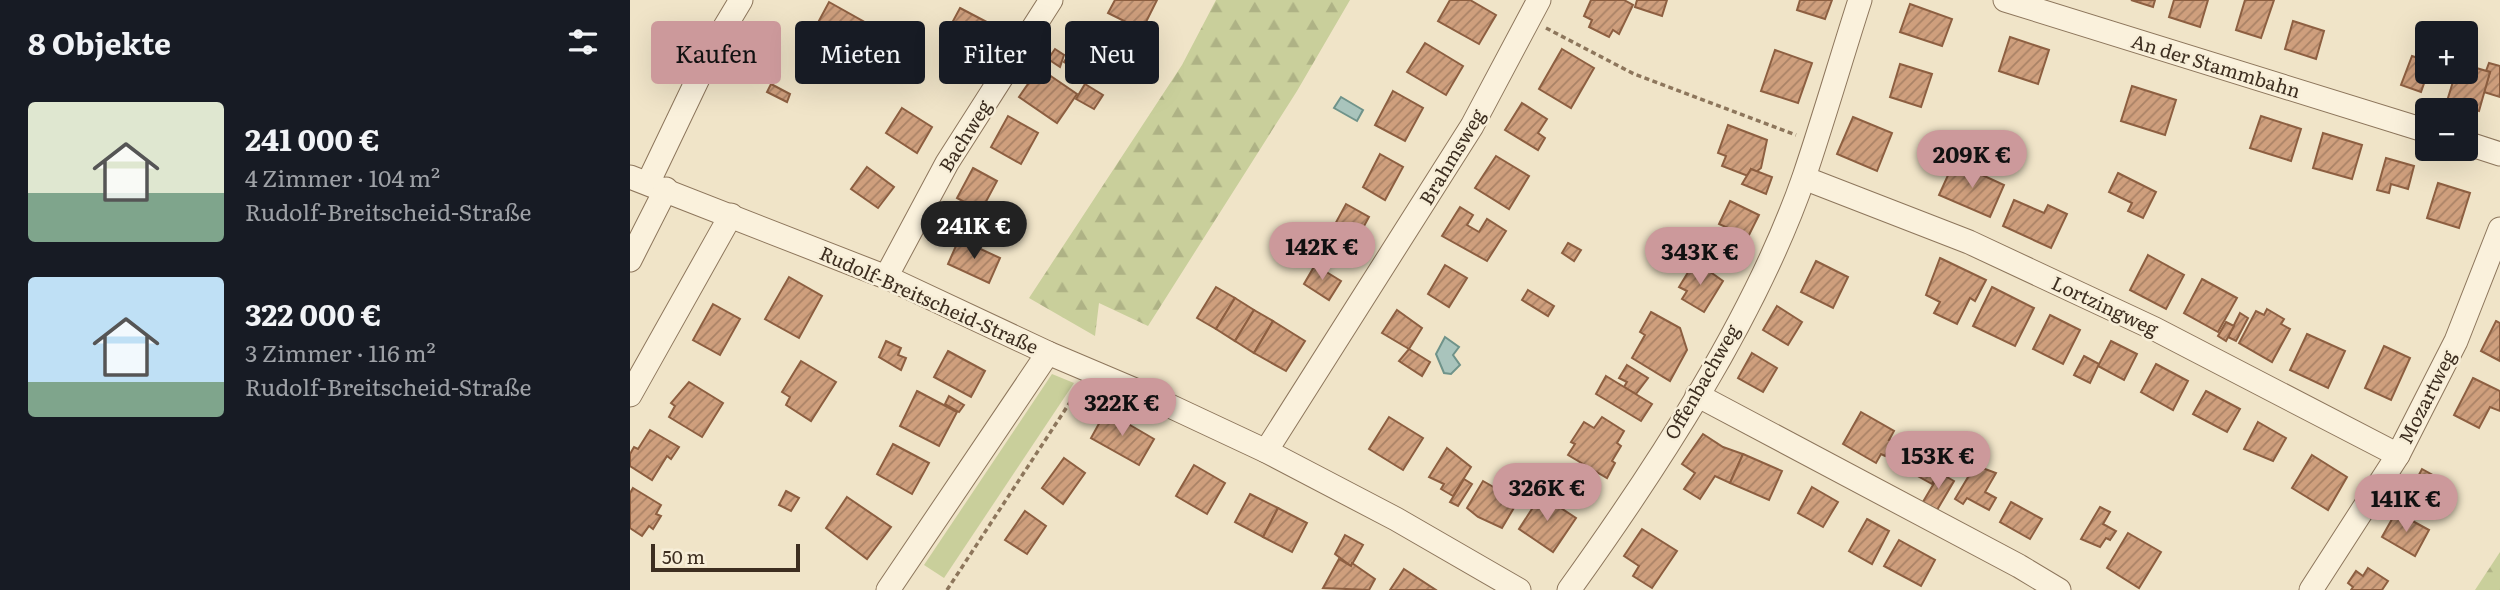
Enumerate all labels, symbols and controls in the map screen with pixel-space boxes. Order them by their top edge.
text: 8 Objekte [28,20,171,64]
chip: Kaufen [651,21,781,84]
chip: Mieten [795,21,925,84]
chip: Filter [939,21,1051,84]
chip: Neu [1065,21,1159,84]
map controls [2415,21,2478,161]
button: + [2415,21,2478,84]
icon: filters [564,23,602,61]
street label: An der Stammbahn [2128,26,2304,104]
street label: Bachweg [931,94,998,177]
button: − [2415,98,2478,161]
street label: Brahmsweg [1411,103,1491,210]
text: 241 000 € [245,116,380,160]
icon: home [84,130,168,214]
pin: 209K € [1915,130,2029,190]
text: 209K € [1933,136,2011,170]
text: 4 Zimmer · 104 m² [245,160,440,194]
text: Rudolf-Breitscheid-Straße [245,194,532,228]
pin: 241K € [917,202,1031,261]
text: 241K € [937,207,1011,241]
pin: 142K € [1265,222,1379,282]
text: 142K € [1285,228,1359,262]
pin: 343K € [1643,228,1757,287]
text: 343K € [1661,233,1739,267]
street label: Rudolf-Breitscheid-Straße [816,238,1043,360]
street label: Lortzingweg [2047,268,2164,342]
text: 322 000 € [245,291,382,335]
icon: home [84,305,168,389]
street label: Offenbachweg [1657,318,1746,444]
text: 3 Zimmer · 116 m² [245,335,436,369]
street label: Mozartweg [2391,344,2462,448]
text: Rudolf-Breitscheid-Straße [245,369,532,403]
pin: 322K € [1065,378,1179,438]
text: 322K € [1084,384,1160,418]
pin: 153K € [1881,432,1995,491]
text: 153K € [1901,437,1975,471]
pin: 326K € [1490,463,1604,523]
text: 326K € [1509,469,1585,503]
pin: 141K € [2349,475,2463,534]
text: 141K € [2371,480,2441,514]
scale bar [651,541,800,573]
text: 50 m [662,542,705,570]

